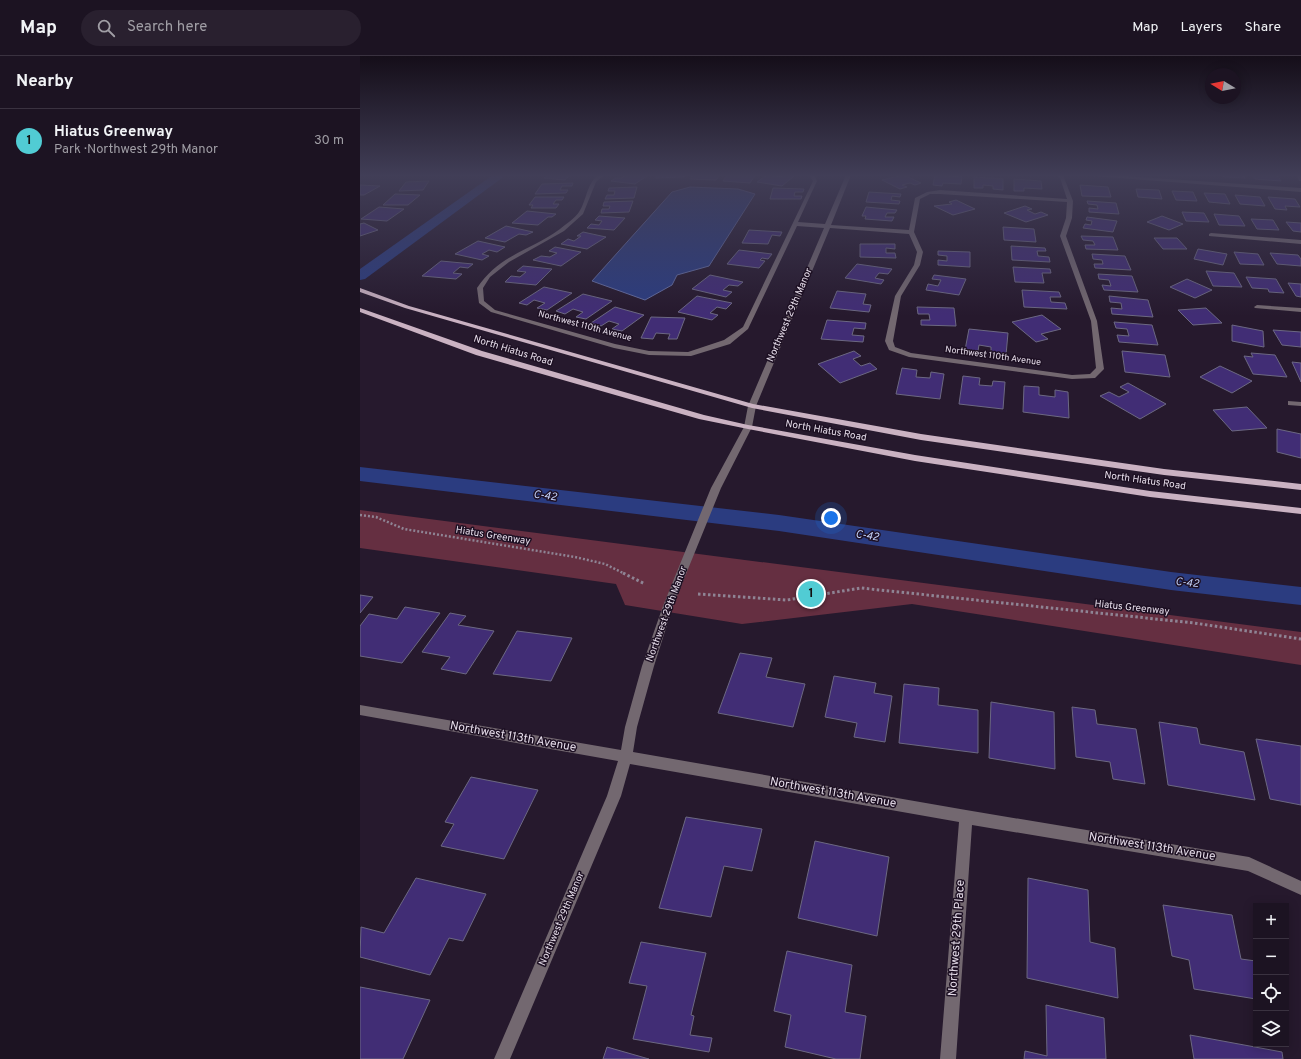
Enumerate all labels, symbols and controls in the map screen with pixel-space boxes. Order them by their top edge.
search box [81,10,361,46]
text: Map [20,16,57,40]
icon: search [95,17,117,39]
text: Search here [127,18,207,37]
text: Map [1132,19,1158,36]
text: Layers [1180,19,1222,36]
text: Share [1244,19,1281,36]
north arrow [1205,68,1241,104]
text: Nearby [16,71,73,93]
text: Hiatus Greenway [54,123,173,142]
text: 1 [26,133,32,149]
text: 30 m [314,133,344,149]
text: Park · Northwest 29th Manor [54,142,218,158]
street label: Northwest 29th Manor [764,266,816,364]
street label: Northwest 110th Avenue [537,308,633,344]
street label: North Hiatus Road [472,333,554,369]
street label: Northwest 110th Avenue [944,344,1042,368]
street label: North Hiatus Road [784,417,868,445]
street label: North Hiatus Road [1103,469,1187,493]
water label: C-42 [532,488,558,504]
your location [821,508,841,528]
street label: Hiatus Greenway [455,524,531,548]
water label: C-42 [854,527,880,545]
street label: Northwest 29th Manor [644,564,690,664]
water label: C-42 [1175,575,1200,591]
pin: 1 [798,579,824,609]
street label: Hiatus Greenway [1094,598,1170,618]
street label: Northwest 113th Avenue [449,718,577,756]
street label: Northwest 113th Avenue [769,774,897,812]
street label: Northwest 113th Avenue [1087,829,1217,865]
street label: Northwest 29th Manor [536,870,588,968]
street label: Northwest 29th Place [945,879,969,997]
map controls [1253,903,1289,1047]
button: + [1253,903,1289,939]
button: − [1253,939,1289,975]
button: locate [1253,975,1289,1011]
button: layers [1253,1011,1289,1047]

